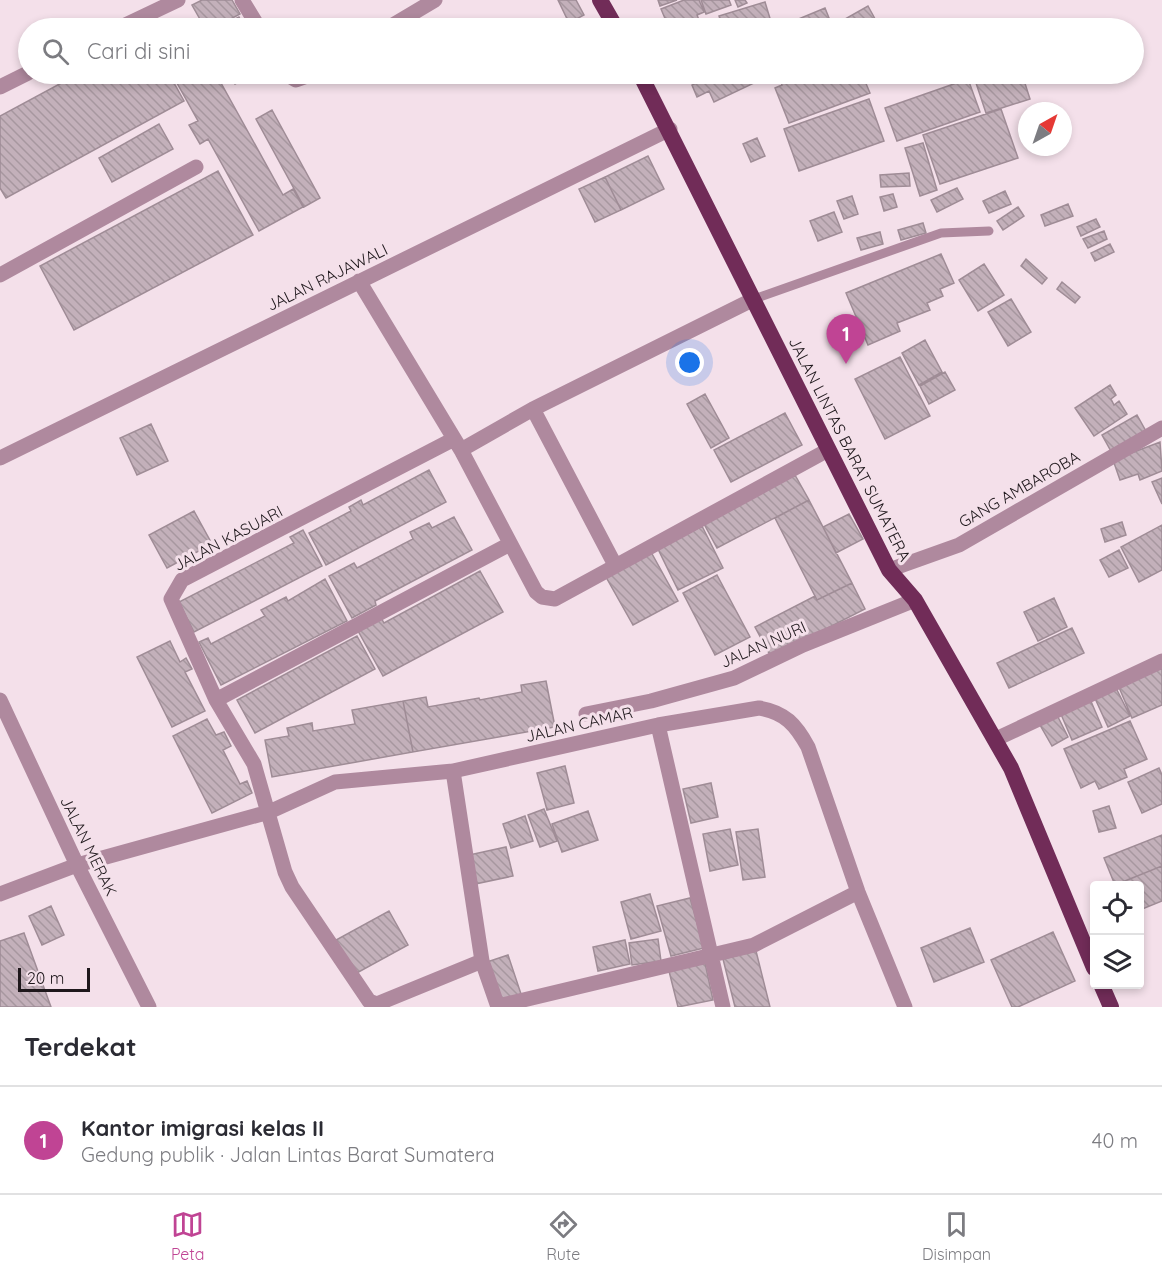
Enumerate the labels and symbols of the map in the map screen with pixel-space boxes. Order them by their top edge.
north arrow [1018,102,1072,156]
street label: JALAN RAJAWALI [263,239,391,315]
pin: 1 [826,314,866,364]
street label: JALAN LINTAS BARAT SUMATERA [785,334,915,564]
your location [675,348,704,377]
street label: GANG AMBAROBA [955,446,1083,532]
street label: JALAN KASUARI [170,501,286,575]
street label: JALAN NURI [717,616,809,672]
street label: JALAN CAMAR [524,702,634,746]
street label: JALAN MERAK [56,793,122,899]
scale bar [18,965,90,992]

